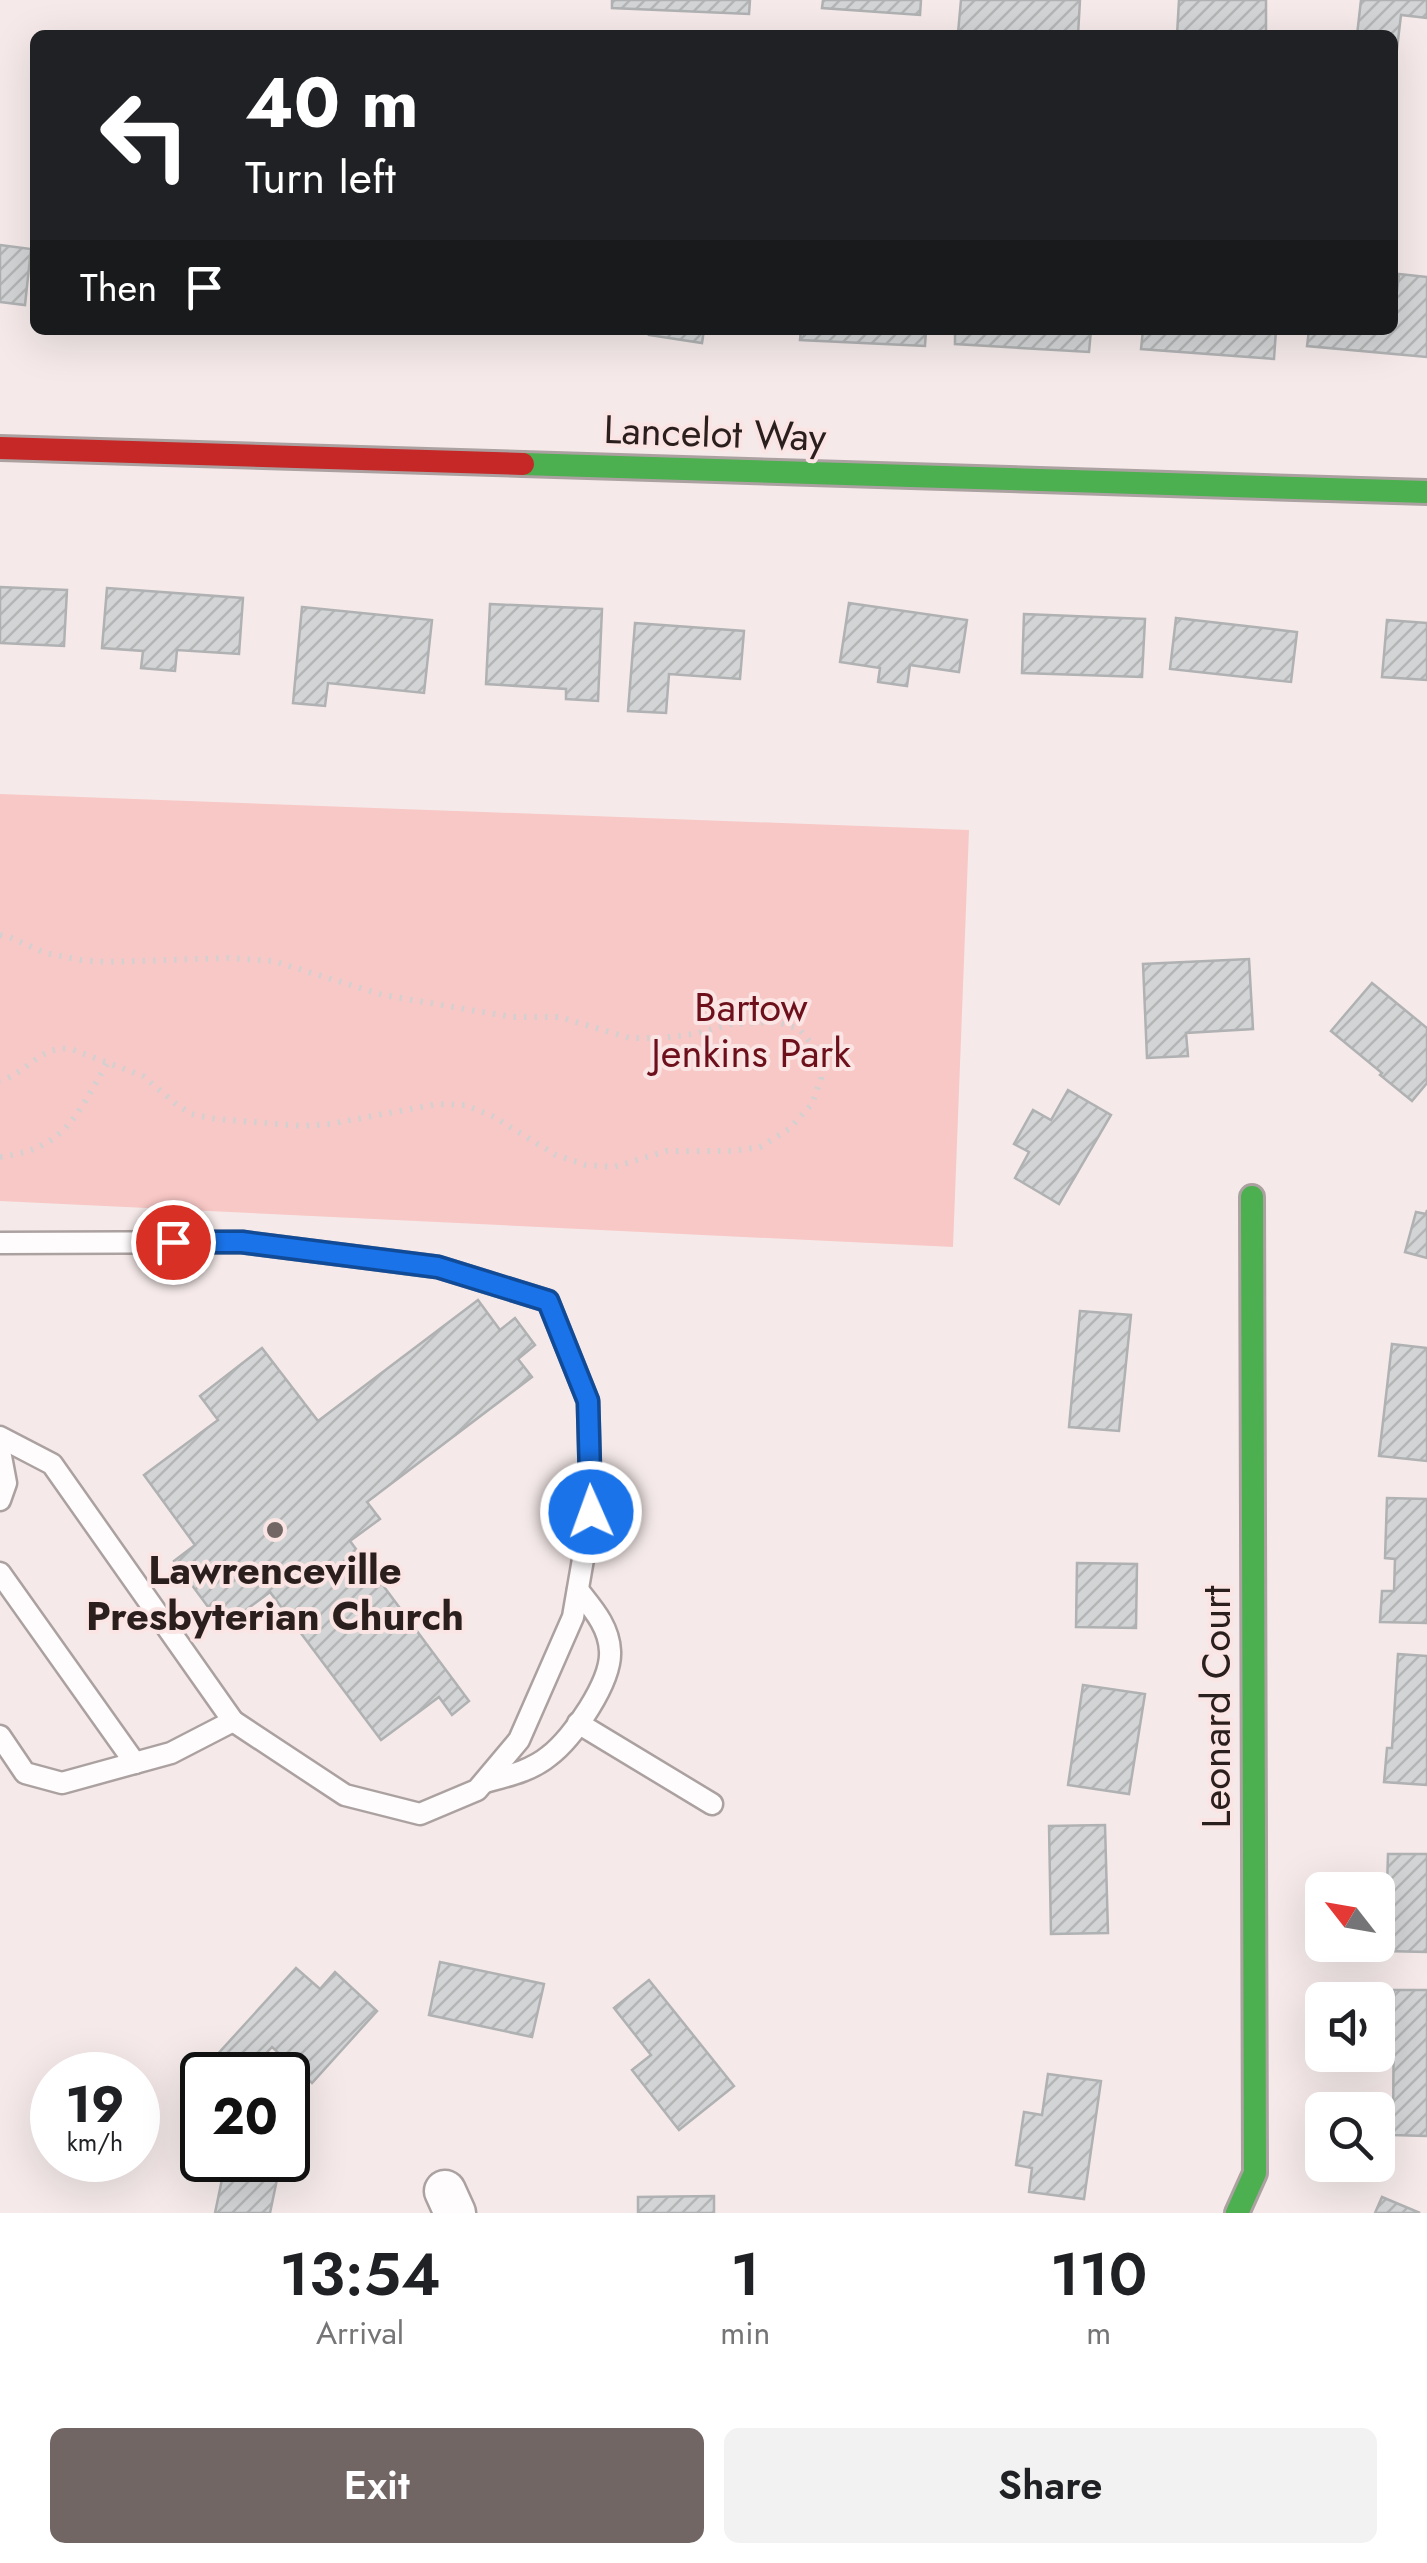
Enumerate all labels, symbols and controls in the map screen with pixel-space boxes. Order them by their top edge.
text: 40 m [245,52,419,153]
icon: left [80,70,210,200]
text: Turn left [245,145,396,210]
text: Then [80,260,157,315]
icon: arrive [177,260,232,315]
street label: Lancelot Way [603,400,828,466]
park label: Bartow Jenkins Park [646,978,851,1082]
pin [131,1200,216,1285]
icon: arrive [146,1215,201,1270]
position arrow [539,1460,643,1564]
marker: Lawrenceville Presbyterian Church [264,1519,286,1541]
place label: Lawrenceville Presbyterian Church [86,1541,464,1645]
street label: Leonard Court [1187,1585,1245,1828]
north arrow [1305,1872,1395,1962]
map controls [1305,1872,1395,2182]
button: sound [1305,1982,1395,2072]
speed limit sign: 20 [180,2052,310,2182]
text: 19 [66,2068,124,2141]
button: search [1305,2092,1395,2182]
text: km/h [67,2124,123,2160]
text: 13:54 [280,2231,441,2318]
text: 1 [731,2231,760,2318]
text: 110 [1050,2231,1147,2318]
text: Arrival [316,2310,404,2356]
text: min [720,2310,770,2356]
text: m [1086,2310,1111,2356]
button: Exit [50,2428,704,2543]
button: Share [724,2428,1377,2543]

